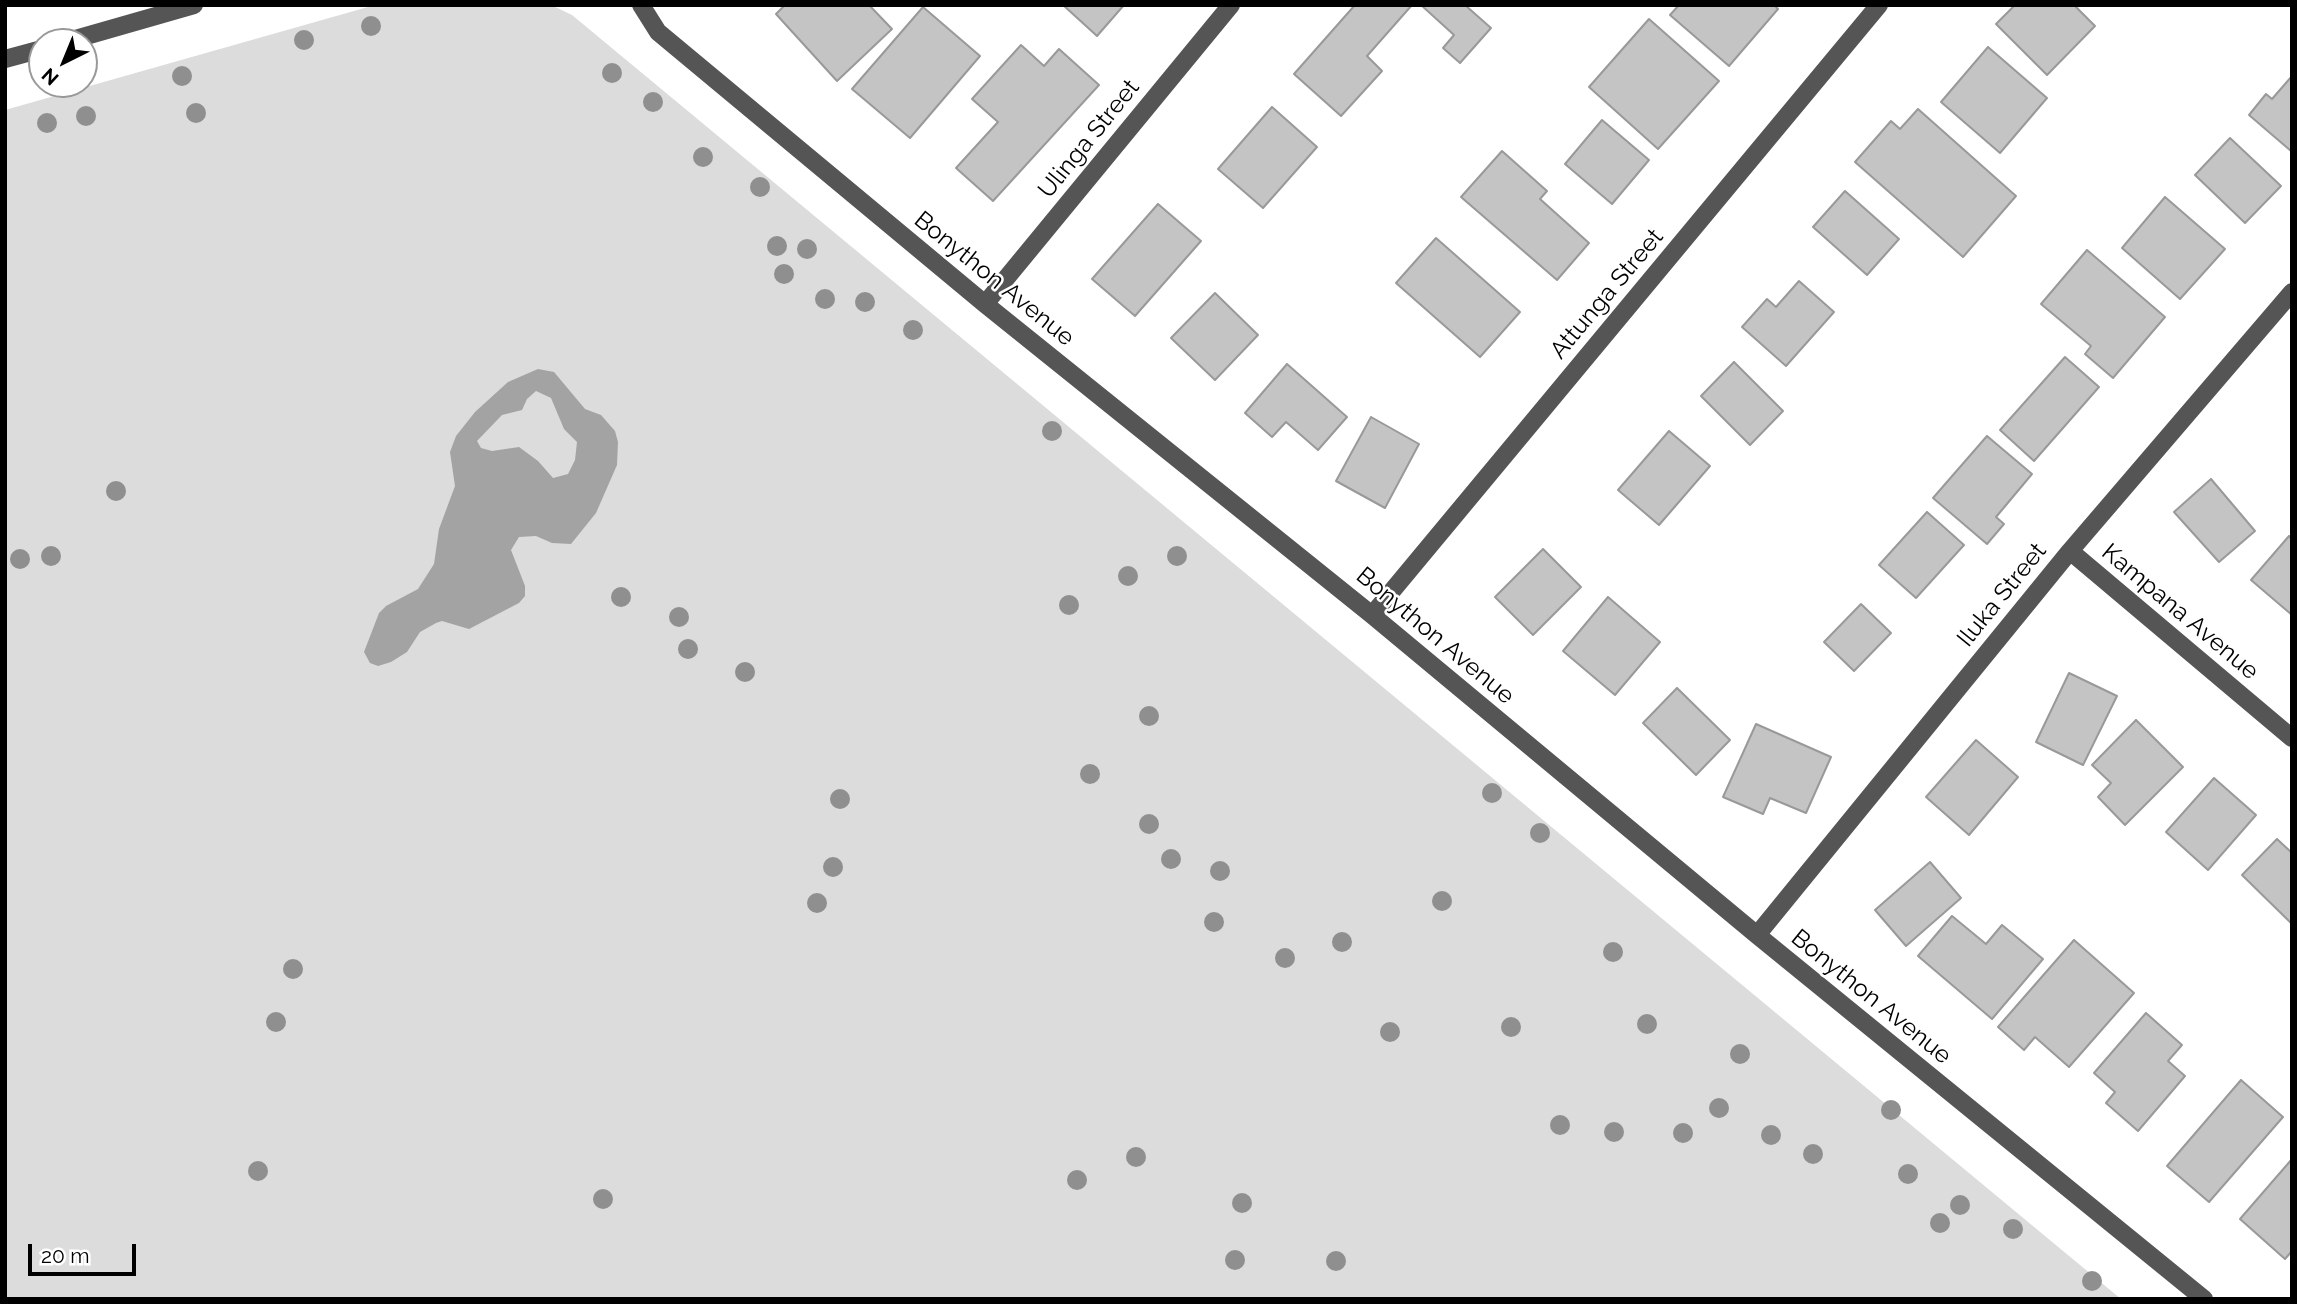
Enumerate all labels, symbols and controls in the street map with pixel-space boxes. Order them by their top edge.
north arrow [28,28,98,98]
text: N [37,64,63,90]
street label: Ulinga Street [1032,74,1146,204]
street label: Bonython Avenue [908,206,1080,352]
street label: Attunga Street [1544,223,1670,365]
street label: Iluka Street [1951,537,2053,653]
street label: Kampana Avenue [2096,538,2264,686]
street label: Bonython Avenue [1350,561,1520,711]
street label: Bonython Avenue [1785,924,1957,1070]
scale bar [32,1230,140,1274]
text: 20 m [41,1243,89,1268]

